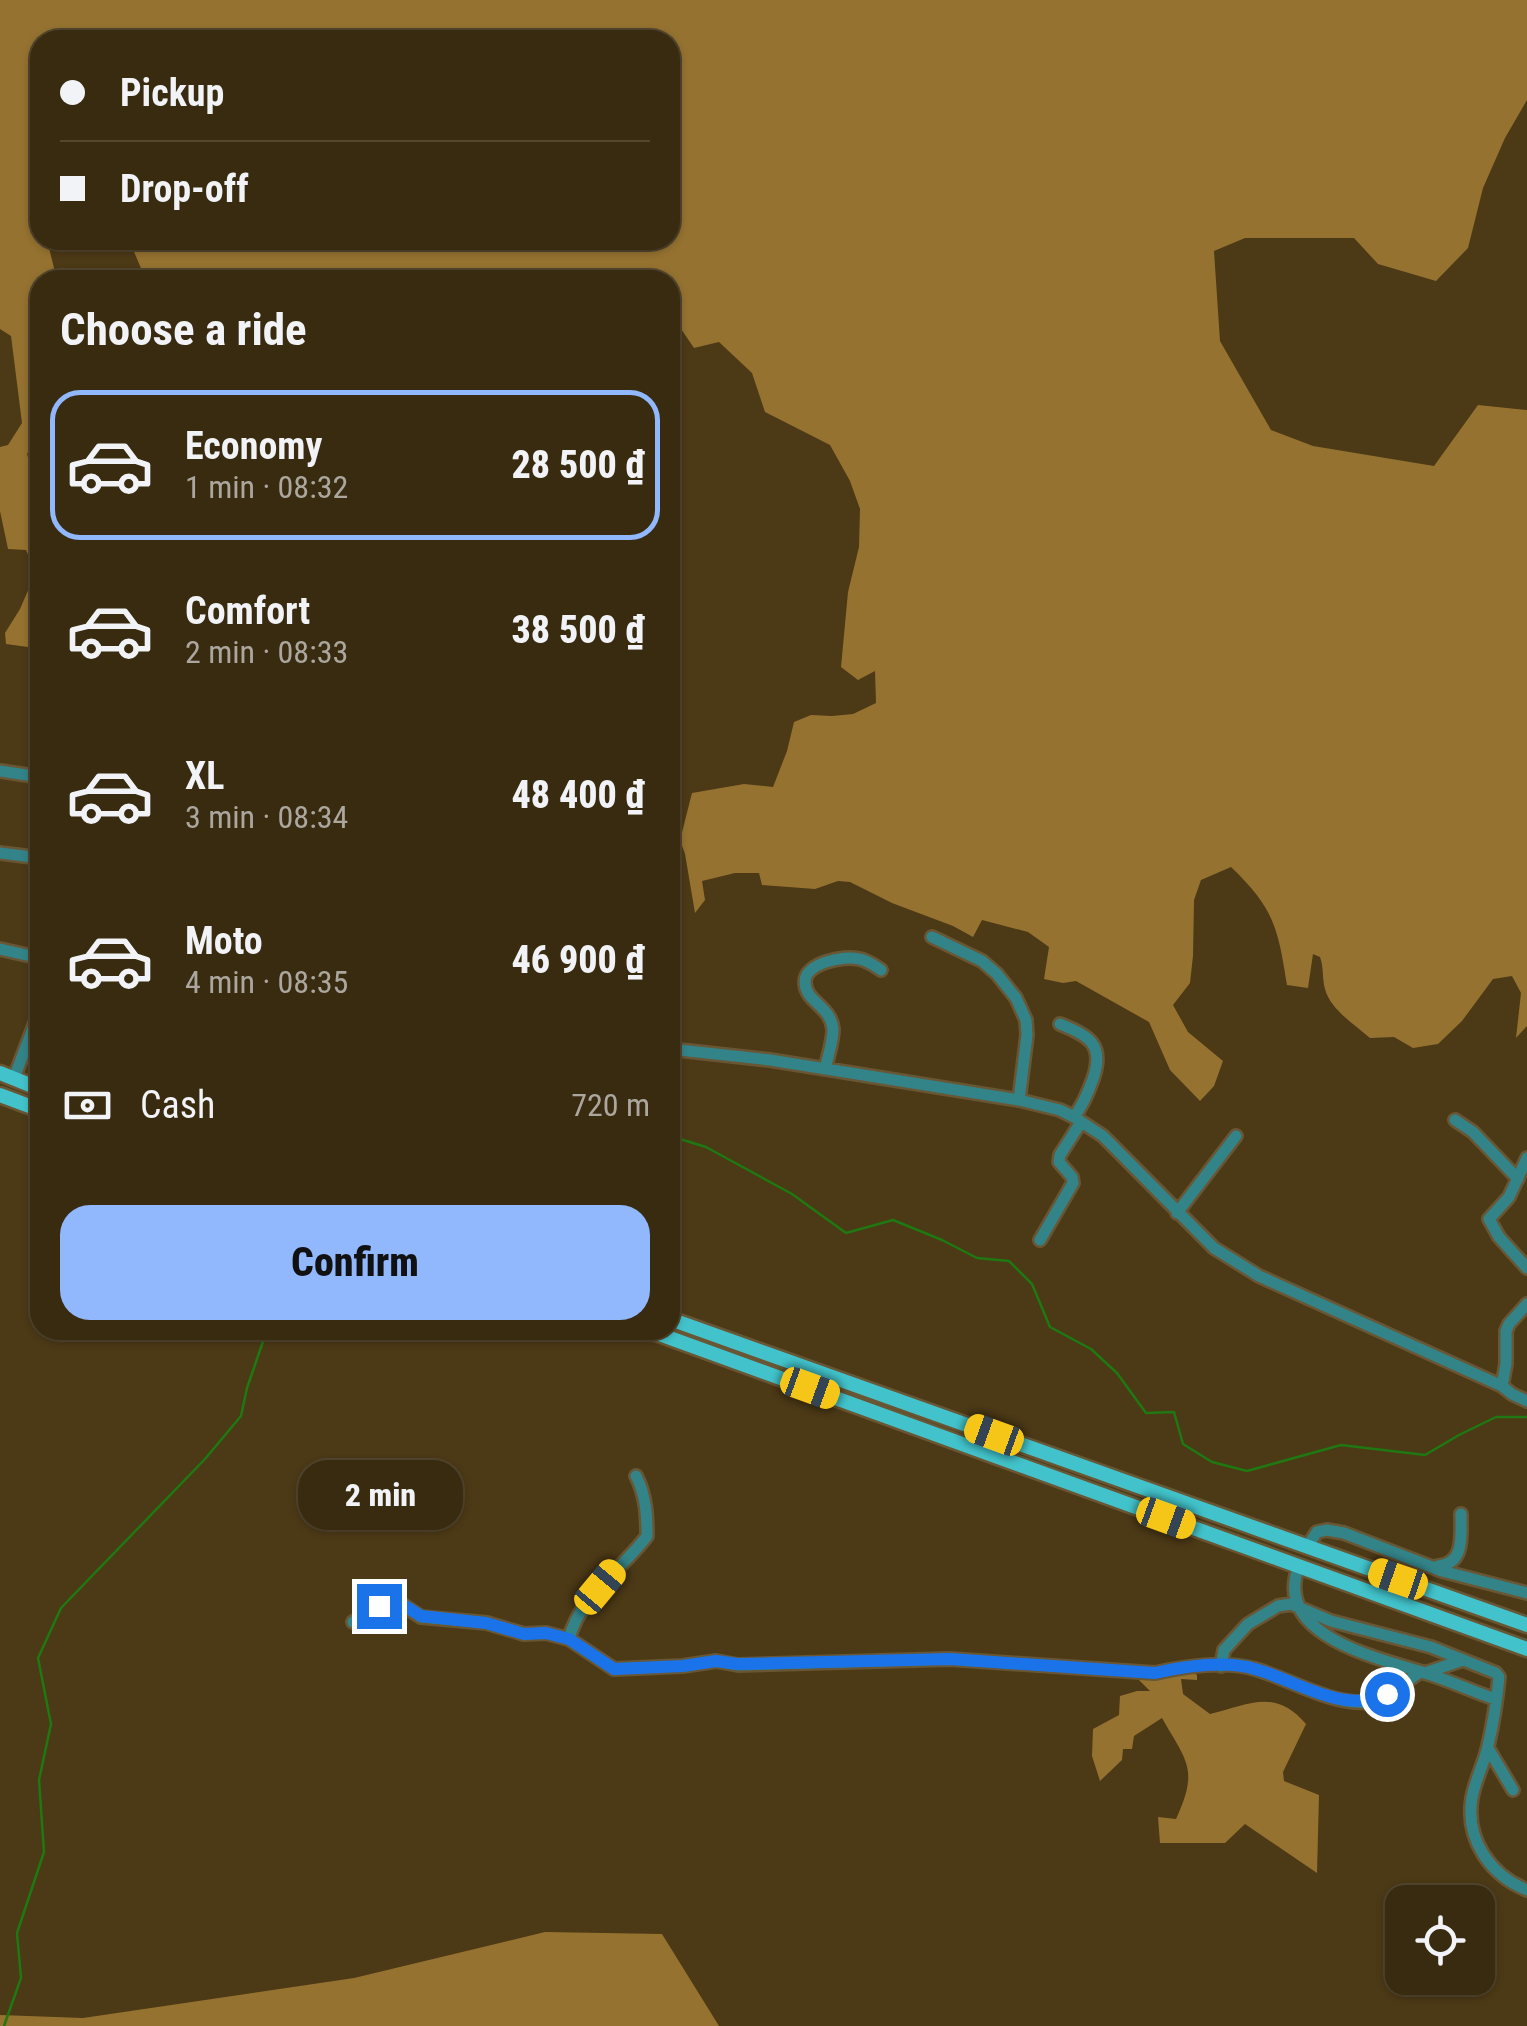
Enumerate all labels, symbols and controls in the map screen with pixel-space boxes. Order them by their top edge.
text: Pickup [120,71,224,115]
text: Drop-off [120,167,249,211]
text: Choose a ride [60,303,307,356]
icon: car [65,420,155,510]
text: Economy [185,424,322,468]
text: 28 500 ₫ [512,443,645,487]
text: 1 min · 08:32 [185,468,348,506]
icon: car [65,585,155,675]
text: Comfort [185,589,310,633]
text: 38 500 ₫ [512,608,645,652]
text: 2 min · 08:33 [185,633,348,671]
icon: car [65,750,155,840]
text: XL [185,754,224,798]
text: 48 400 ₫ [512,773,645,817]
text: 3 min · 08:34 [185,798,348,836]
icon: car [65,915,155,1005]
text: Moto [185,919,263,963]
text: 46 900 ₫ [512,938,645,982]
text: 4 min · 08:35 [185,963,348,1001]
icon: cash [60,1078,115,1133]
text: Cash [140,1083,215,1127]
text: 720 m [571,1086,650,1124]
button: Confirm [60,1205,650,1320]
car [777,1364,843,1412]
car [961,1411,1027,1459]
callout: 2 min [296,1461,462,1531]
text: 2 min [345,1476,416,1514]
car [1133,1494,1199,1542]
car [569,1554,631,1620]
car [1365,1555,1431,1603]
route end [357,1584,402,1629]
route start [1365,1672,1410,1717]
map controls [1385,1885,1495,1995]
button: locate [1385,1885,1495,1995]

